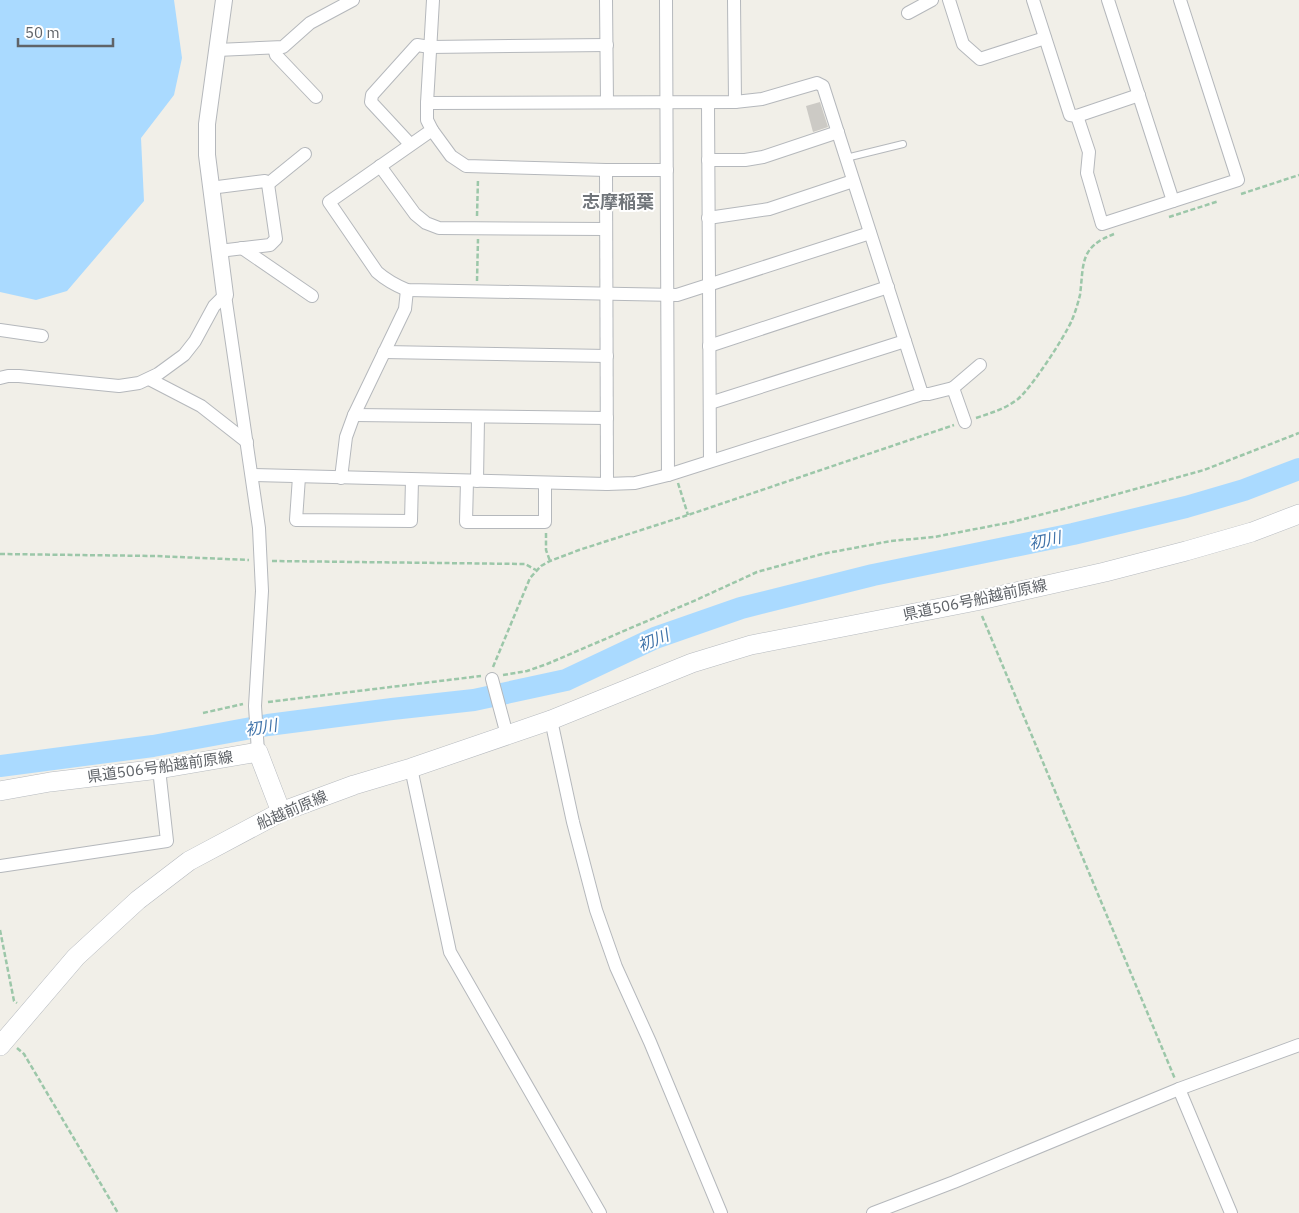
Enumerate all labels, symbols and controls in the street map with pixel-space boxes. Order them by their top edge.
scale bar [18,15,112,47]
text: 50 m [25,23,60,42]
district label: 志摩稲葉 [582,190,654,213]
water label: 初川 [1027,526,1065,553]
street label: 県道506号船越前原線 [901,575,1049,624]
water label: 初川 [634,624,673,655]
water label: 初川 [244,714,280,739]
street label: 県道506号船越前原線 [86,747,234,786]
street label: 船越前原線 [254,786,330,833]

